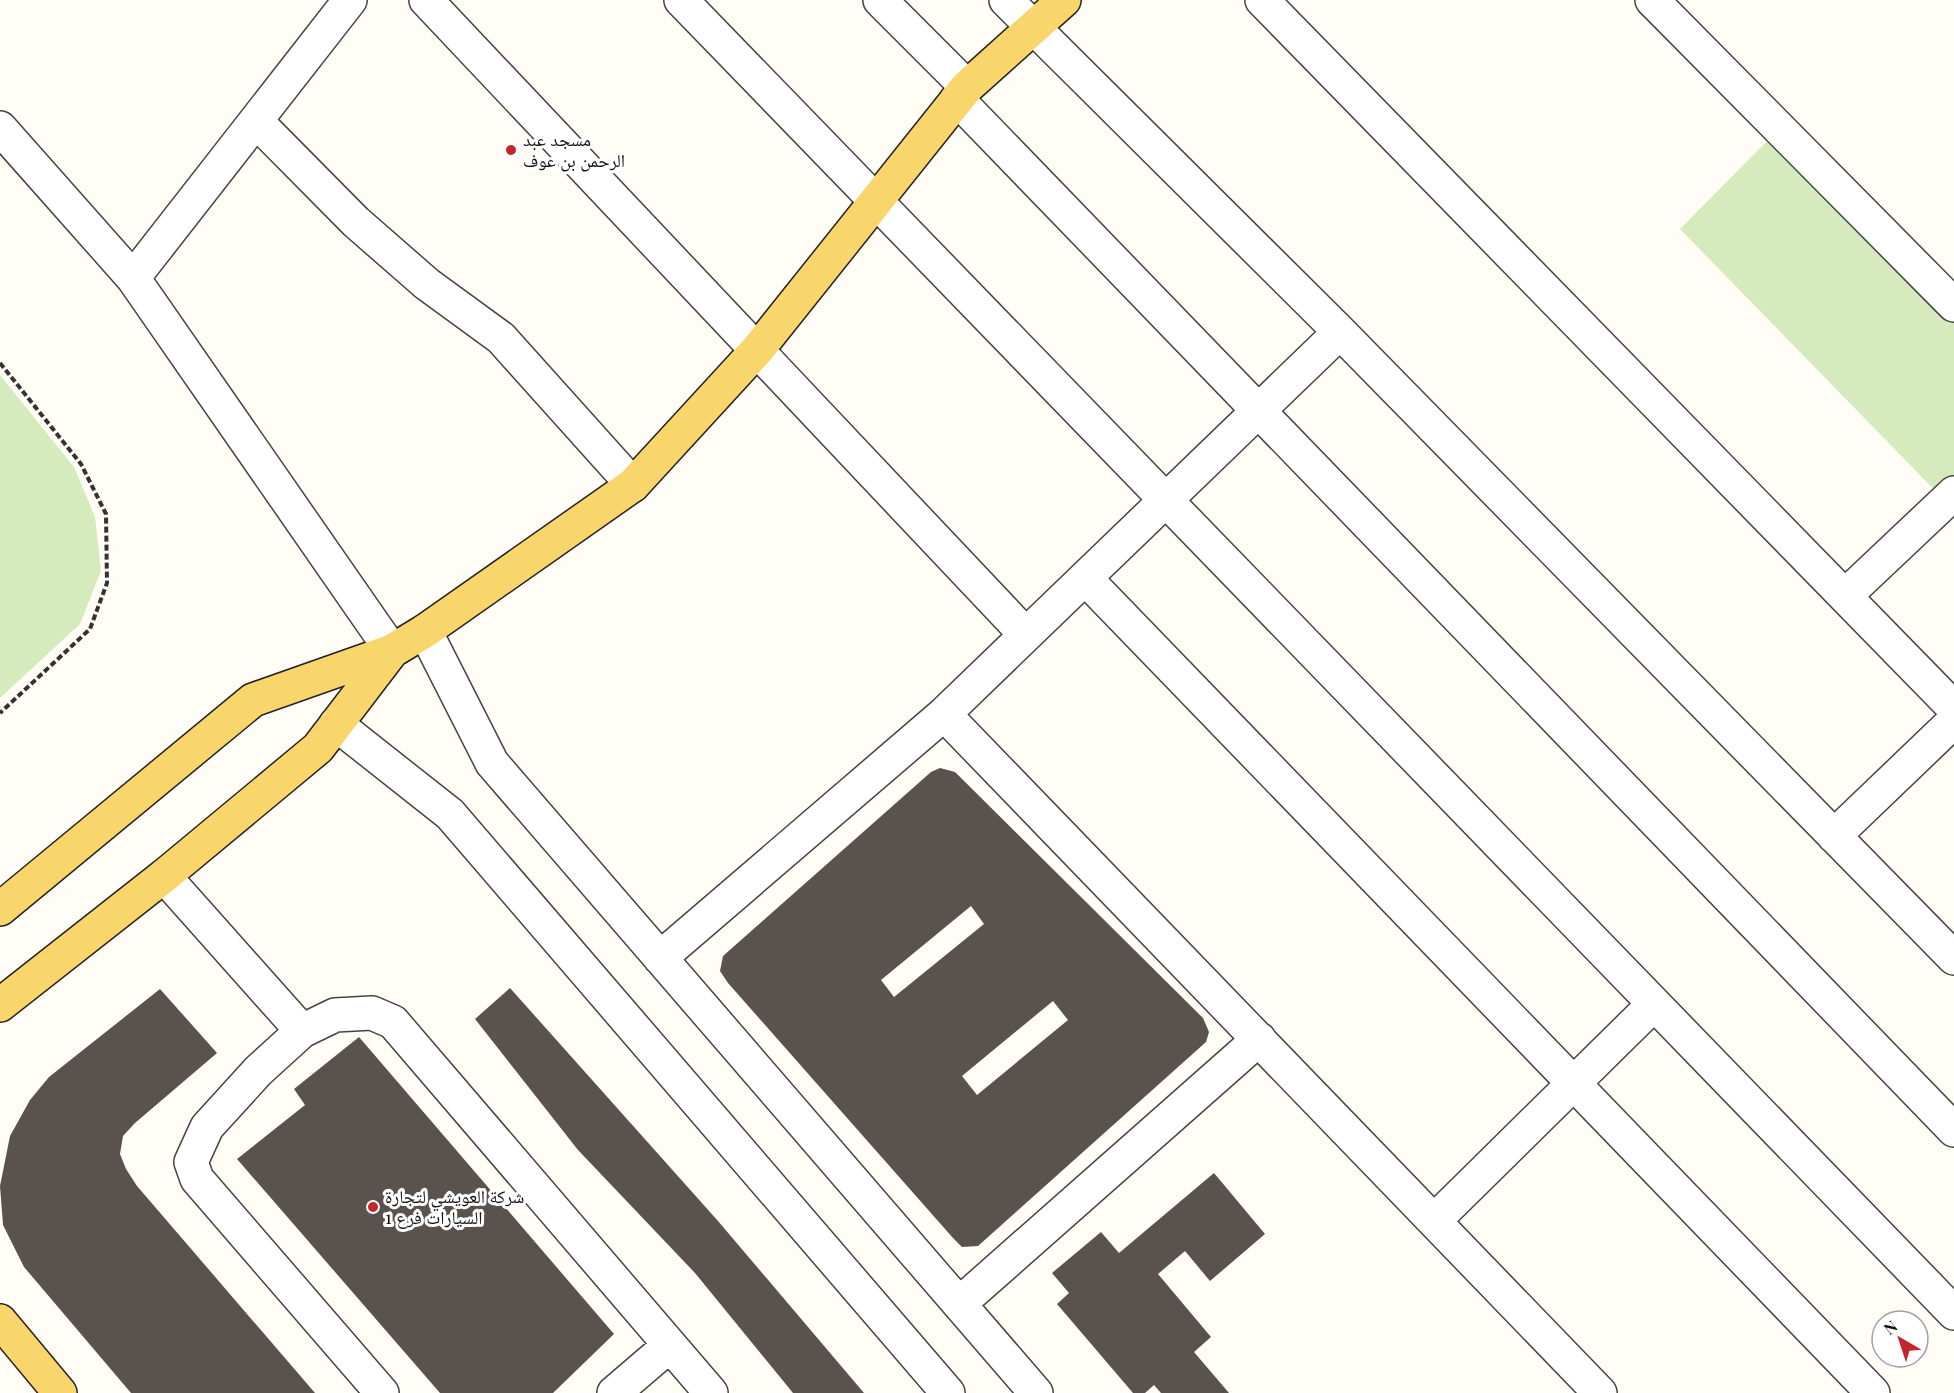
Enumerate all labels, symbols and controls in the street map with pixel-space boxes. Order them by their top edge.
place label: مسجد عبد الرحمن بن عوف [523,127,625,172]
marker: مسجد عبد الرحمن بن عوف [504,143,518,157]
place label: شركة العويشي لتجارة السيارات فرع 1 [385,1184,524,1229]
marker: شركة العويشي لتجارة السيارات فرع 1 [366,1200,380,1214]
north arrow [1870,1309,1930,1369]
text: N [1879,1315,1902,1339]

